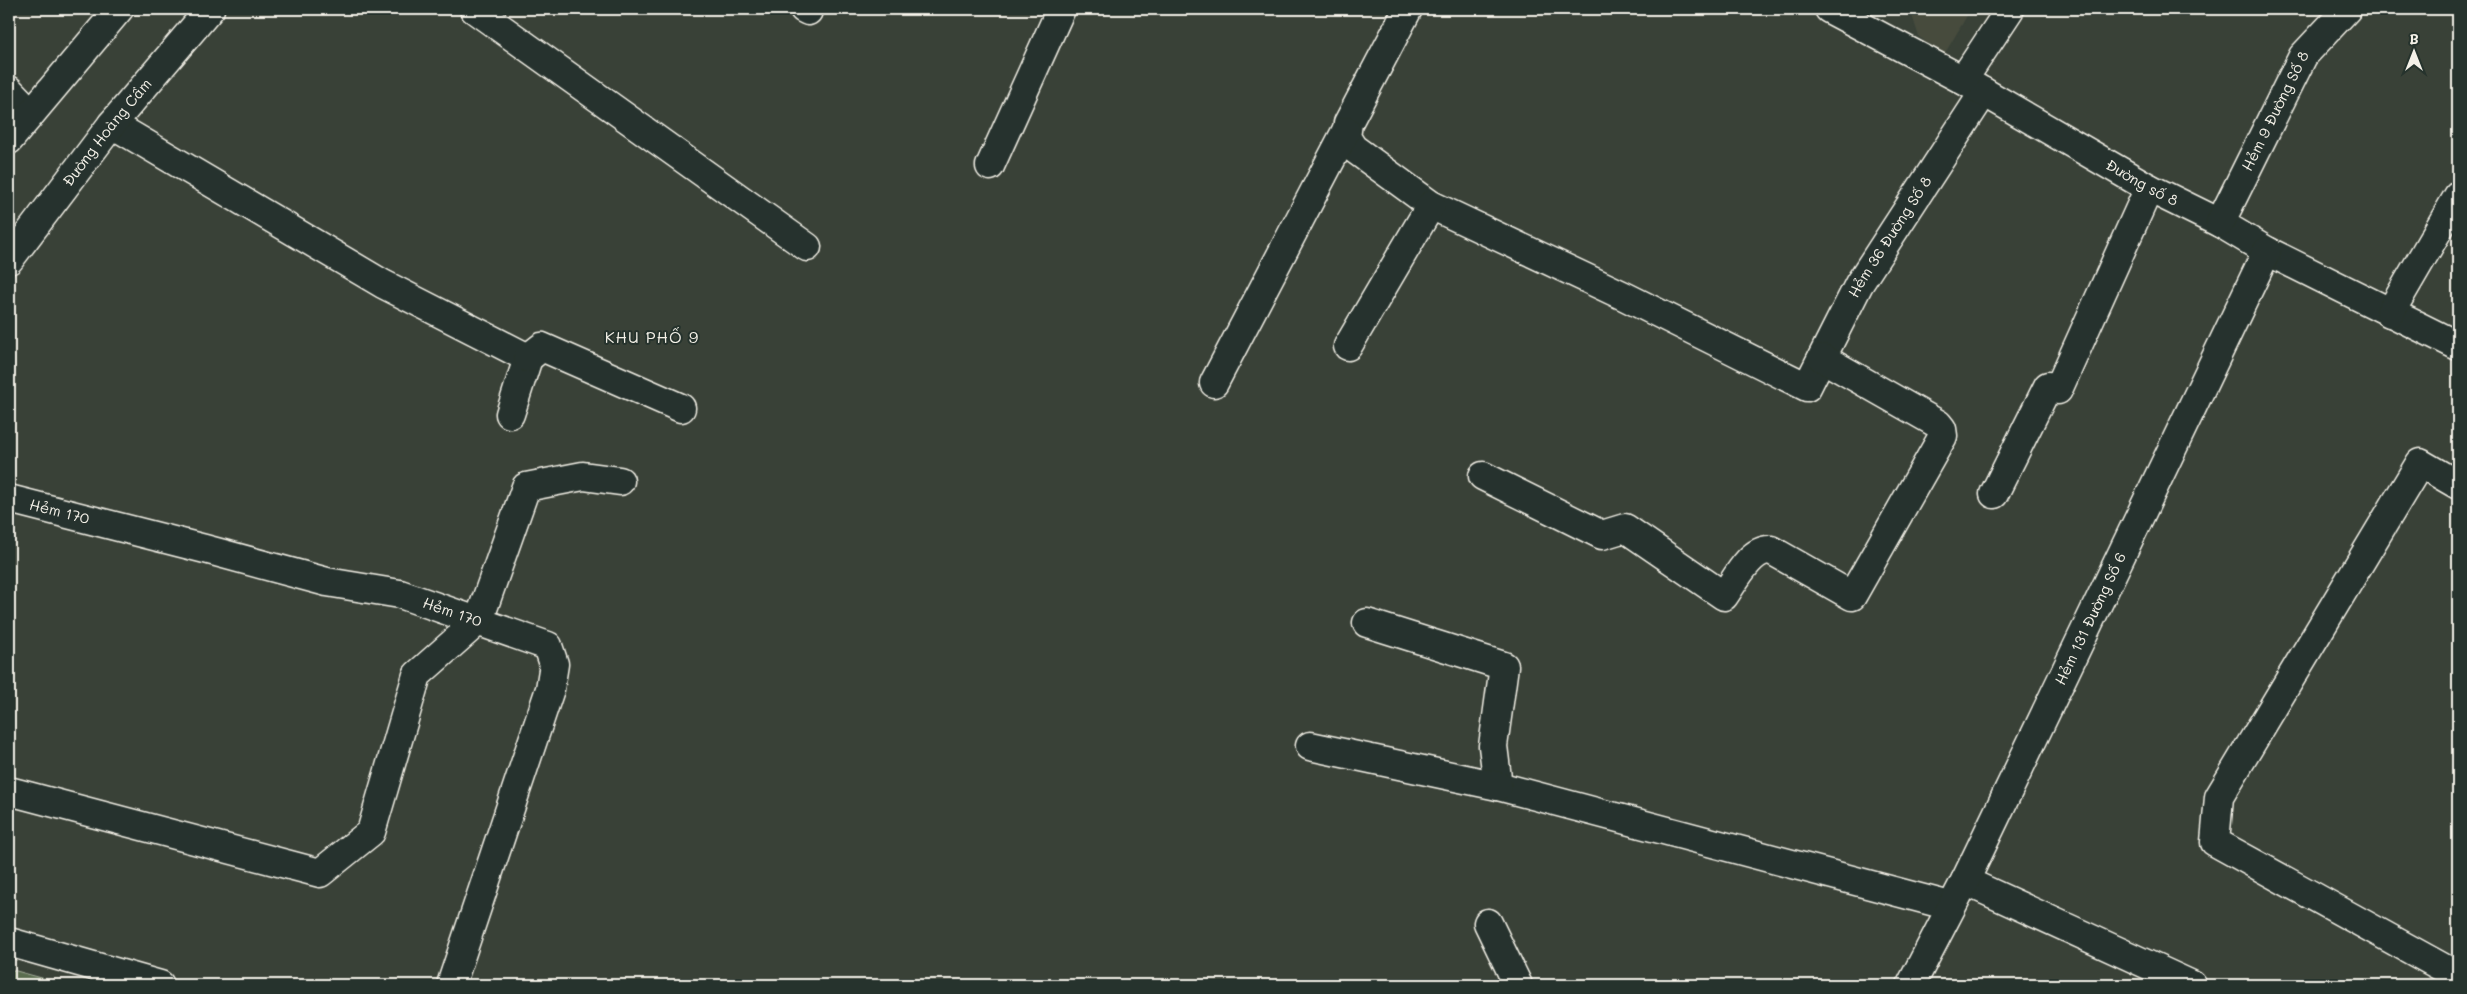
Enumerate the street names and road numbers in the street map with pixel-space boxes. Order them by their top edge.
street label: Hẻm 9 Đường Số 8 [2237,47,2313,174]
street label: Đường Hoàng Cầm [57,74,156,190]
street label: Đường số 8 [2102,154,2182,210]
street label: Hẻm 36 Đường Số 8 [1843,172,1936,301]
street label: Hẻm 170 [28,494,92,528]
street label: Hẻm 131 Đường Số 6 [2049,549,2130,688]
street label: Hẻm 170 [420,592,485,631]

